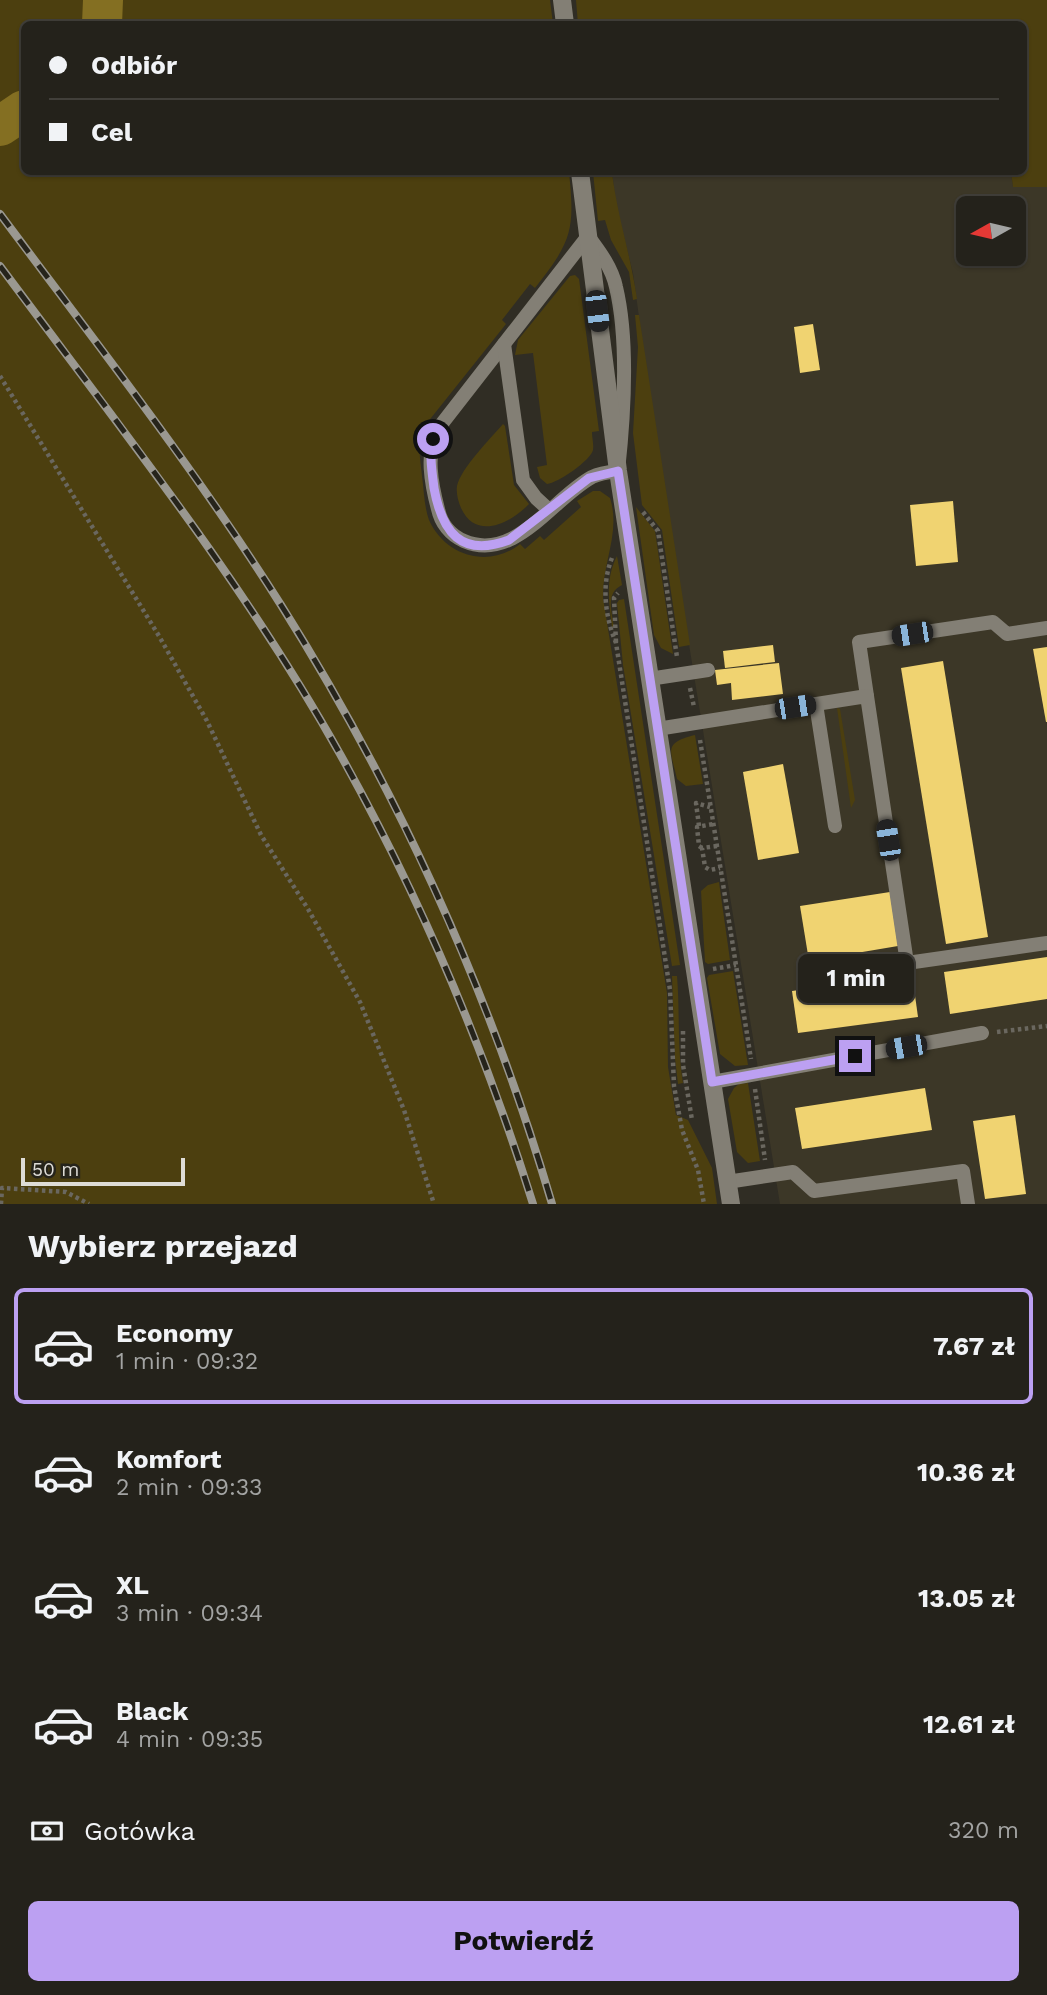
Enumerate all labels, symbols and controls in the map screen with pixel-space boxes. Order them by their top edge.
text: Odbiór [91,50,177,80]
text: Cel [91,117,132,147]
north arrow [956,196,1026,266]
map controls [956,196,1026,266]
car [585,289,610,333]
route start [417,423,449,455]
car [890,620,935,648]
car [773,693,818,721]
car [875,818,902,862]
callout: 1 min [797,954,913,1004]
text: 1 min [826,965,886,992]
car [884,1033,929,1061]
route end [839,1040,871,1072]
scale bar [21,1155,186,1187]
text: 50 m [32,1158,79,1181]
text: Wybierz przejazd [28,1227,298,1265]
icon: car [32,1315,95,1378]
text: Economy [116,1318,233,1348]
text: 7.67 zł [933,1331,1015,1361]
text: 1 min · 09:32 [116,1348,258,1375]
icon: car [32,1441,95,1504]
text: Komfort [116,1444,221,1474]
text: 10.36 zł [917,1457,1015,1487]
text: 2 min · 09:33 [116,1474,263,1501]
icon: car [32,1567,95,1630]
text: XL [116,1570,149,1600]
text: 13.05 zł [918,1583,1015,1613]
text: 3 min · 09:34 [116,1600,263,1627]
icon: car [32,1693,95,1756]
text: Black [116,1696,188,1726]
text: 12.61 zł [923,1709,1015,1739]
text: 4 min · 09:35 [116,1726,263,1753]
icon: cash [28,1812,66,1850]
text: Gotówka [84,1816,195,1846]
text: 320 m [948,1817,1019,1844]
button: Potwierdź [28,1901,1019,1981]

